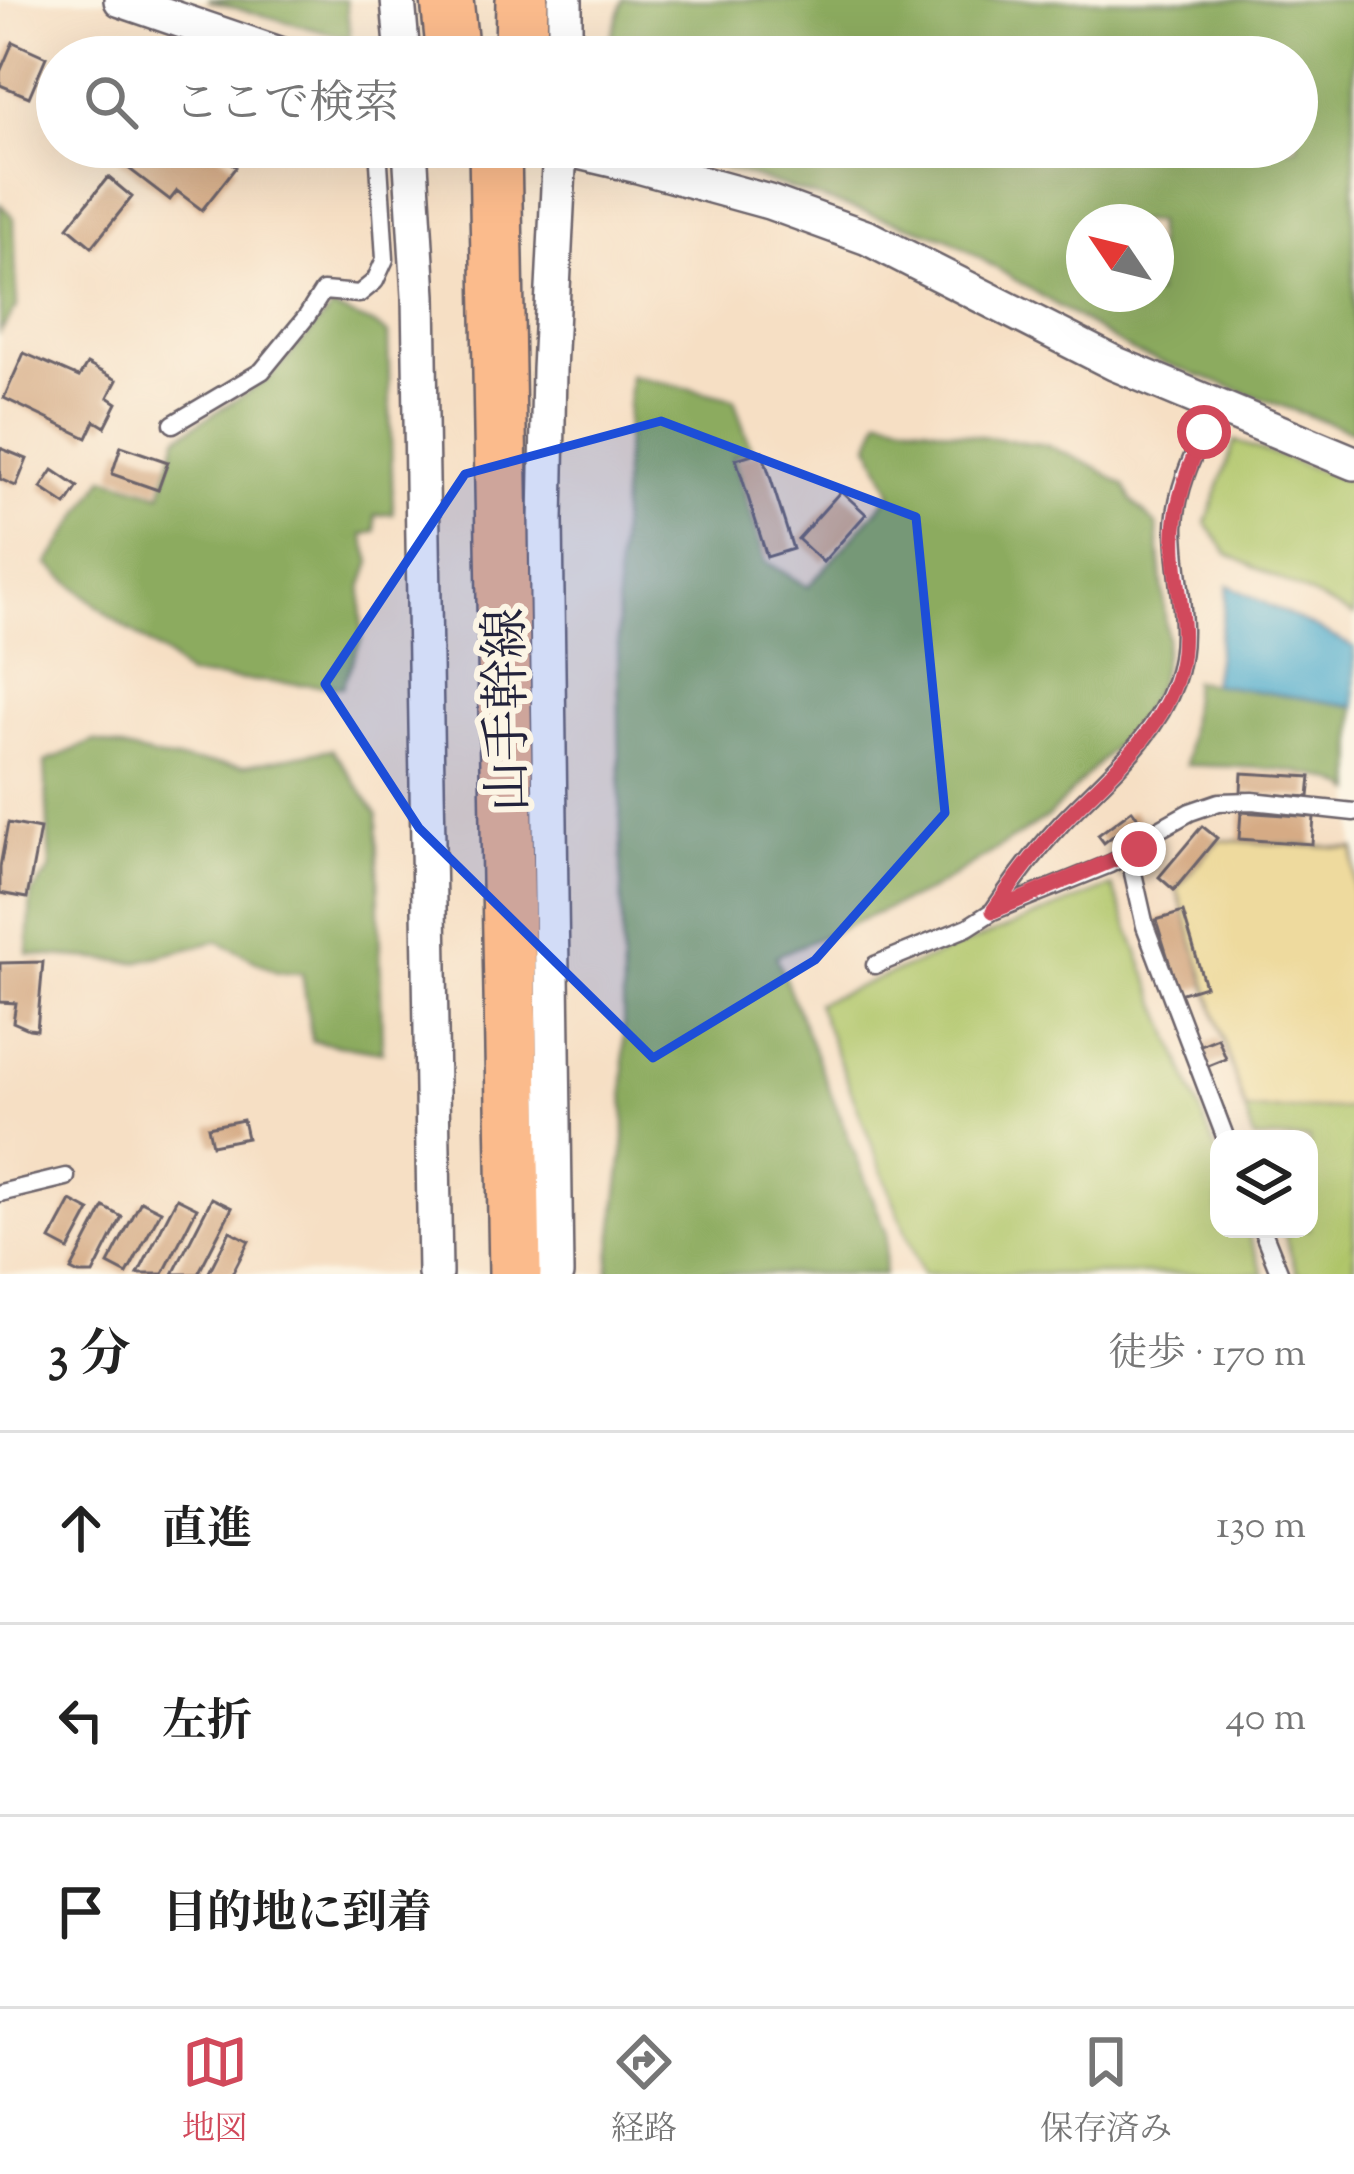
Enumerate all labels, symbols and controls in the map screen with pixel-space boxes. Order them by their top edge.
search box [36,36,1318,168]
icon: search [78,69,144,135]
text: ここで検索 [174,74,399,139]
north arrow [1066,204,1174,312]
route start [1177,405,1231,459]
street label: 山手幹線 [472,607,549,813]
route end [1112,822,1166,876]
map controls [1210,1130,1318,1238]
button: layers [1210,1130,1318,1238]
text: 3 分 [48,1321,130,1394]
text: 徒歩 · 170 m [1108,1328,1306,1384]
icon: ahead [48,1495,114,1561]
text: 直進 [162,1500,252,1565]
text: 130 m [1216,1500,1306,1556]
icon: left [48,1687,114,1753]
text: 左折 [162,1692,252,1757]
text: 40 m [1226,1692,1306,1748]
icon: arrive [48,1879,114,1945]
text: 目的地に到着 [162,1884,432,1949]
tab: 地図 [182,2029,248,2155]
tab: 経路 [611,2029,677,2155]
tab: 保存済み [1040,2029,1172,2155]

